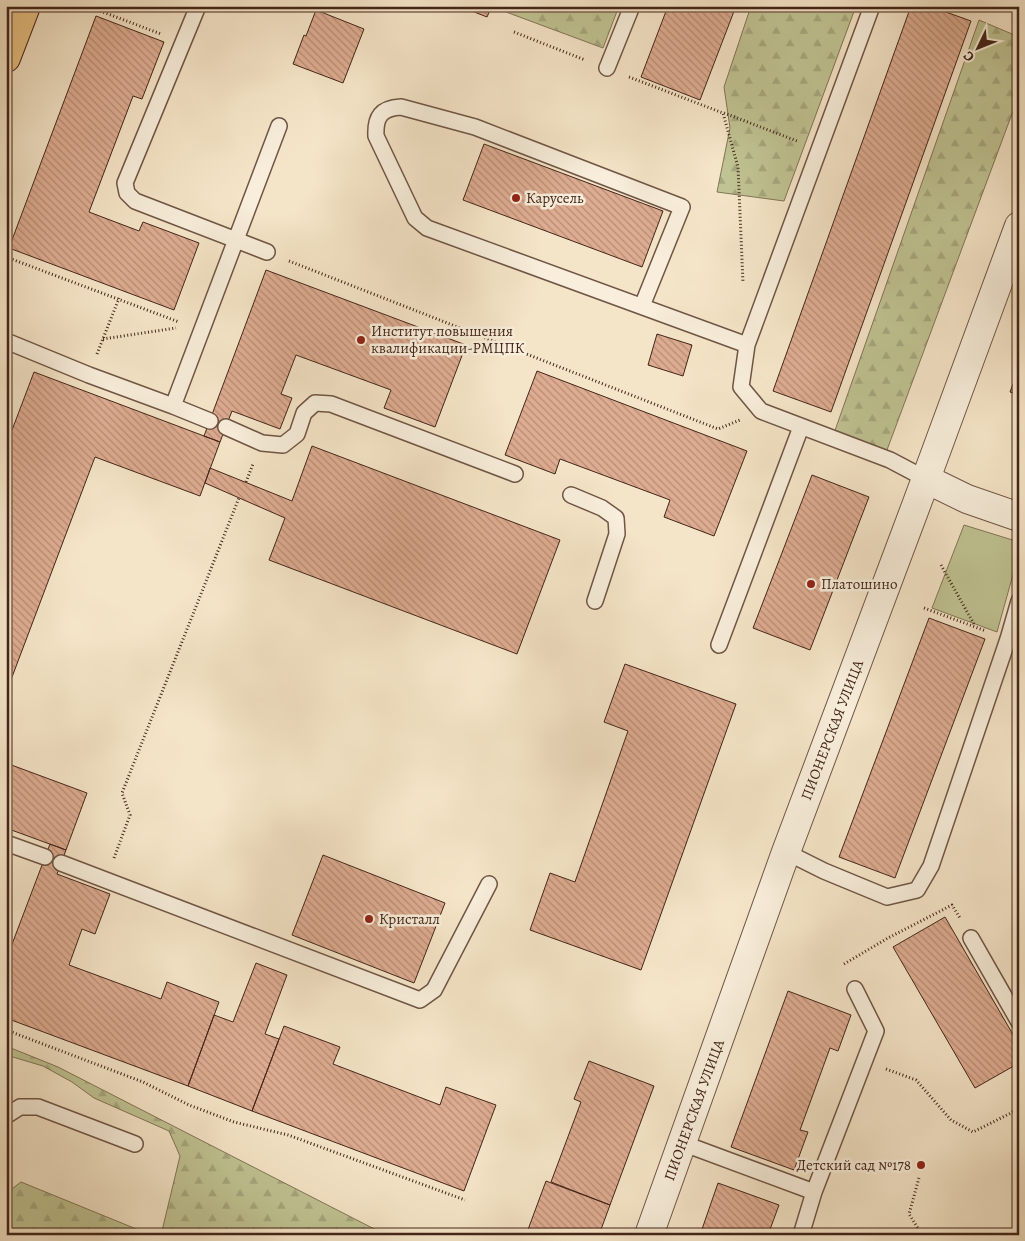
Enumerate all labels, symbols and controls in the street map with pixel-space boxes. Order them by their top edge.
north arrow [952,22,1002,72]
text: С [959,47,979,66]
place label: Карусель [526,188,584,208]
marker: Карусель [510,192,522,204]
place label: Институт повышения квалификации-РМЦПК [371,321,525,358]
marker: Институт повышения квалификации-РМЦПК [355,334,367,346]
place label: Платошино [821,574,898,594]
marker: Платошино [805,578,817,590]
street label: ПИОНЕРСКАЯ УЛИЦА [796,657,868,803]
place label: Кристалл [379,909,440,929]
marker: Кристалл [363,913,375,925]
street label: ПИОНЕРСКАЯ УЛИЦА [659,1036,729,1183]
place label: Детский сад №178 [797,1155,911,1175]
marker: Детский сад №178 [915,1159,927,1171]

